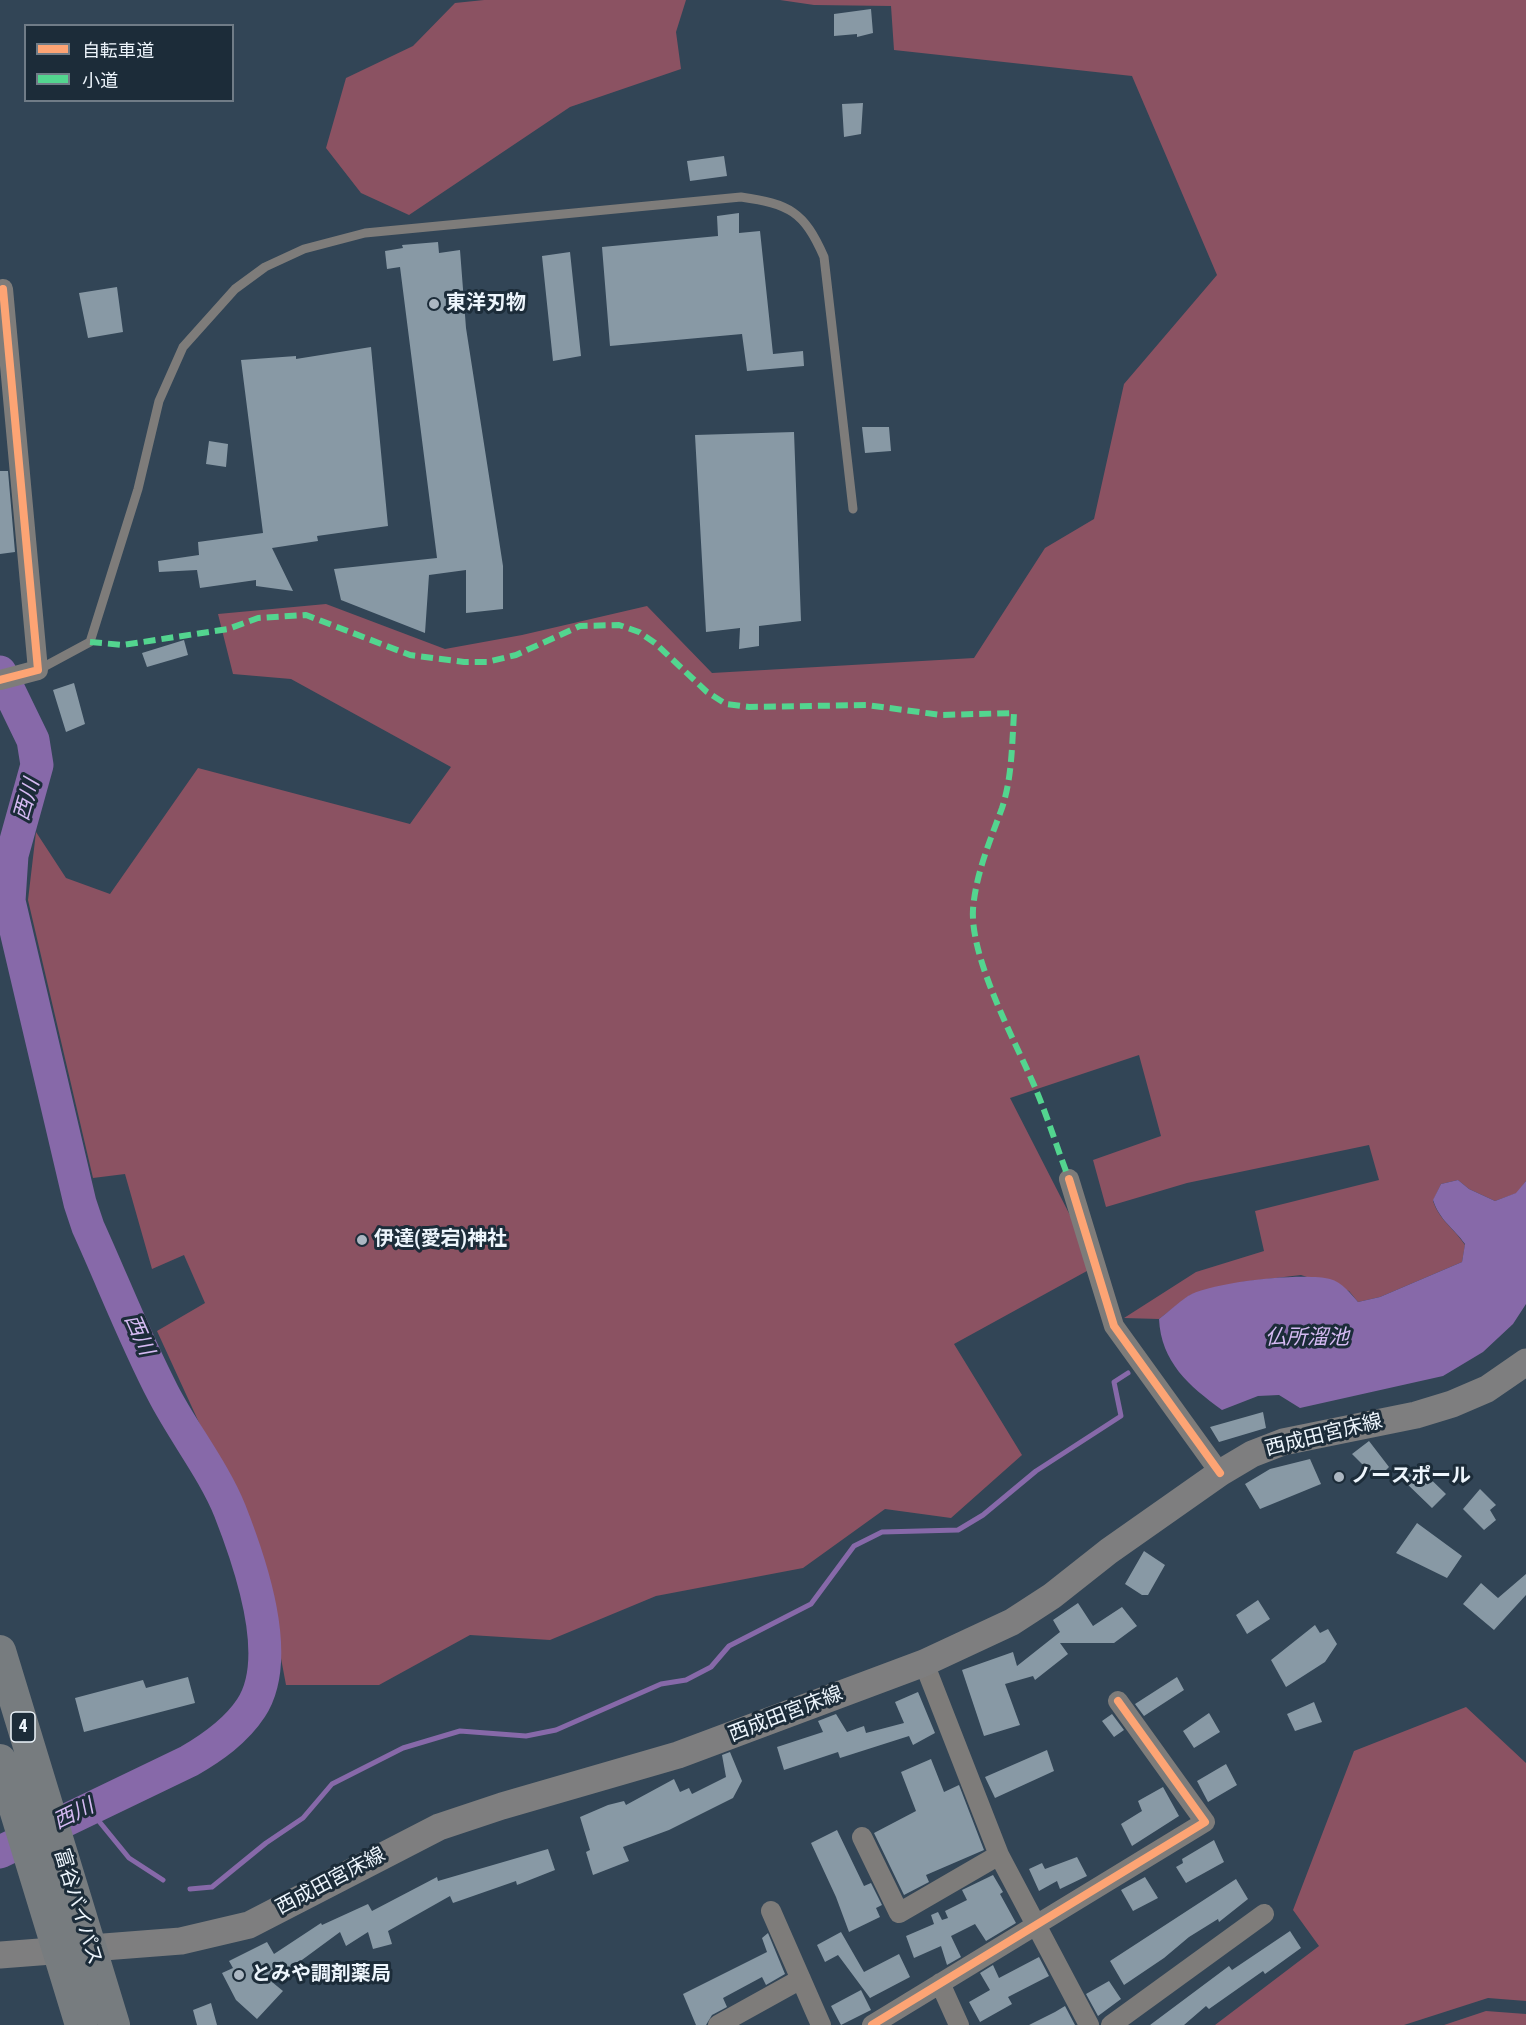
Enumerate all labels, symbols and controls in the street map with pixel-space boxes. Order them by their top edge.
legend [24,24,234,102]
text: 自転車道 [82,40,154,61]
text: 小道 [82,70,118,91]
place label: 東洋刃物 [446,292,526,316]
marker: 東洋刃物 [427,297,441,311]
water label: 西川 [10,776,46,824]
place label: 伊達(愛宕)神社 [374,1228,507,1252]
marker: 伊達(愛宕)神社 [355,1233,369,1247]
water label: 西川 [118,1311,158,1359]
water label: 仏所溜池 [1265,1326,1349,1352]
street label: 西成田宮床線 [1263,1410,1385,1462]
place label: ノースポール [1351,1465,1471,1489]
marker: ノースポール [1332,1470,1346,1484]
street label: 西成田宮床線 [726,1682,846,1748]
road number: 4 [11,1712,35,1742]
water label: 西川 [50,1794,98,1836]
street label: 西成田宮床線 [272,1843,390,1921]
street label: 富谷バイパス [48,1846,106,1968]
place label: とみや調剤薬局 [251,1963,391,1987]
marker: とみや調剤薬局 [232,1968,246,1982]

